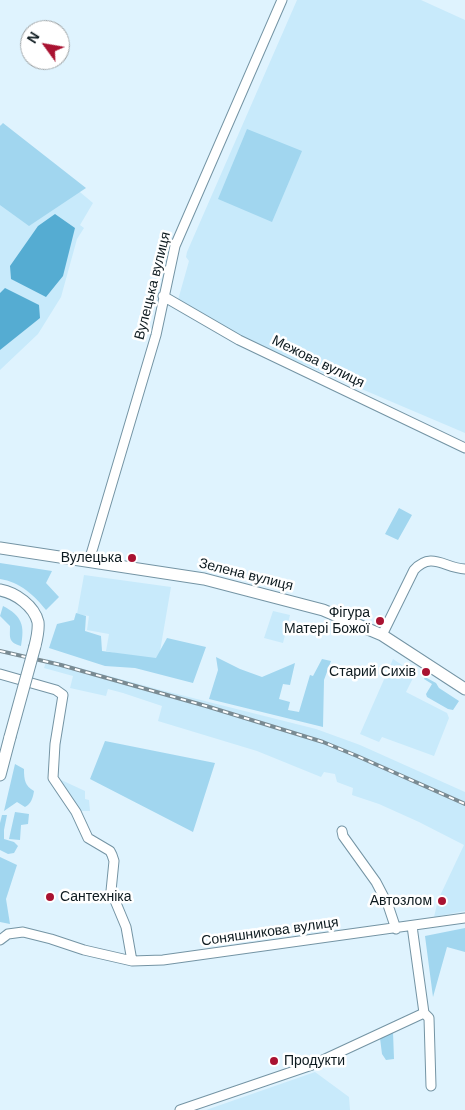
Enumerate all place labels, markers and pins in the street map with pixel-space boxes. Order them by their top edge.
place label: Вулецька [61,550,122,566]
marker: Вулецька [126,552,138,564]
place label: Фігура Матері Божої [284,605,370,638]
marker: Фігура Матері Божої [374,615,386,627]
place label: Старий Сихів [329,664,416,680]
marker: Старий Сихів [420,666,432,678]
place label: Сантехніка [60,889,132,905]
marker: Сантехніка [44,891,56,903]
place label: Автозлом [370,893,432,909]
marker: Автозлом [436,895,448,907]
place label: Продукти [284,1053,345,1069]
marker: Продукти [268,1055,280,1067]

